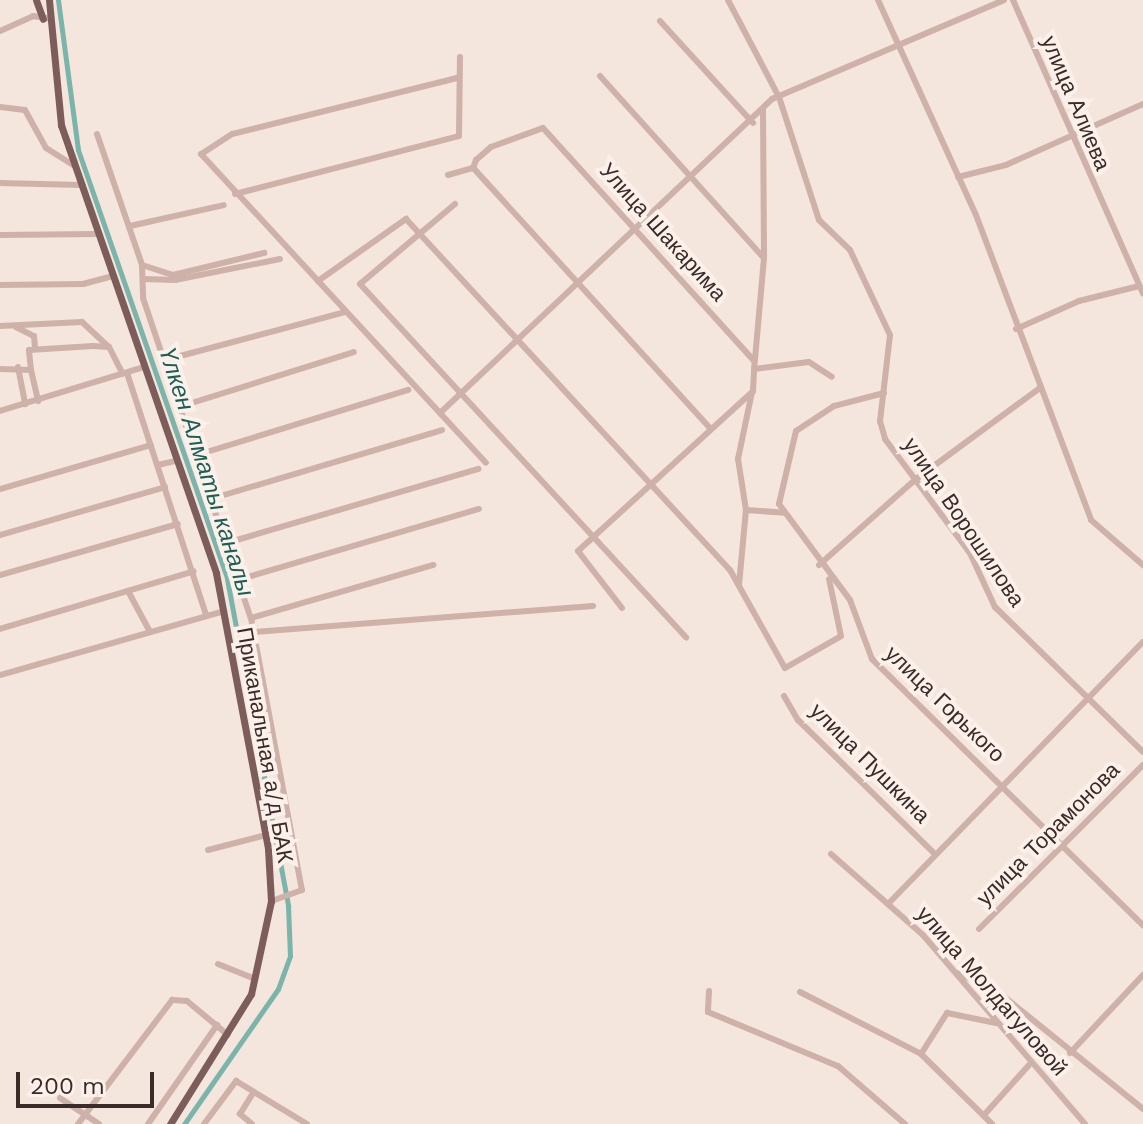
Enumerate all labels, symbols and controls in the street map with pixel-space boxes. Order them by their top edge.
street label: улица Алиева [1036,32,1116,174]
street label: Улица Шакарима [594,158,732,306]
water label: Үлкен Алматы каналы [152,344,260,600]
street label: улица Ворошилова [898,432,1030,612]
street label: Приканальная а/д БАК [231,625,299,865]
street label: улица Горького [880,640,1010,768]
street label: улица Пушкина [805,698,935,828]
street label: улица Торамонова [971,757,1125,911]
street label: улица Молдагуловой [911,901,1073,1081]
scale bar [20,1056,158,1106]
text: 200 m [30,1072,105,1100]

